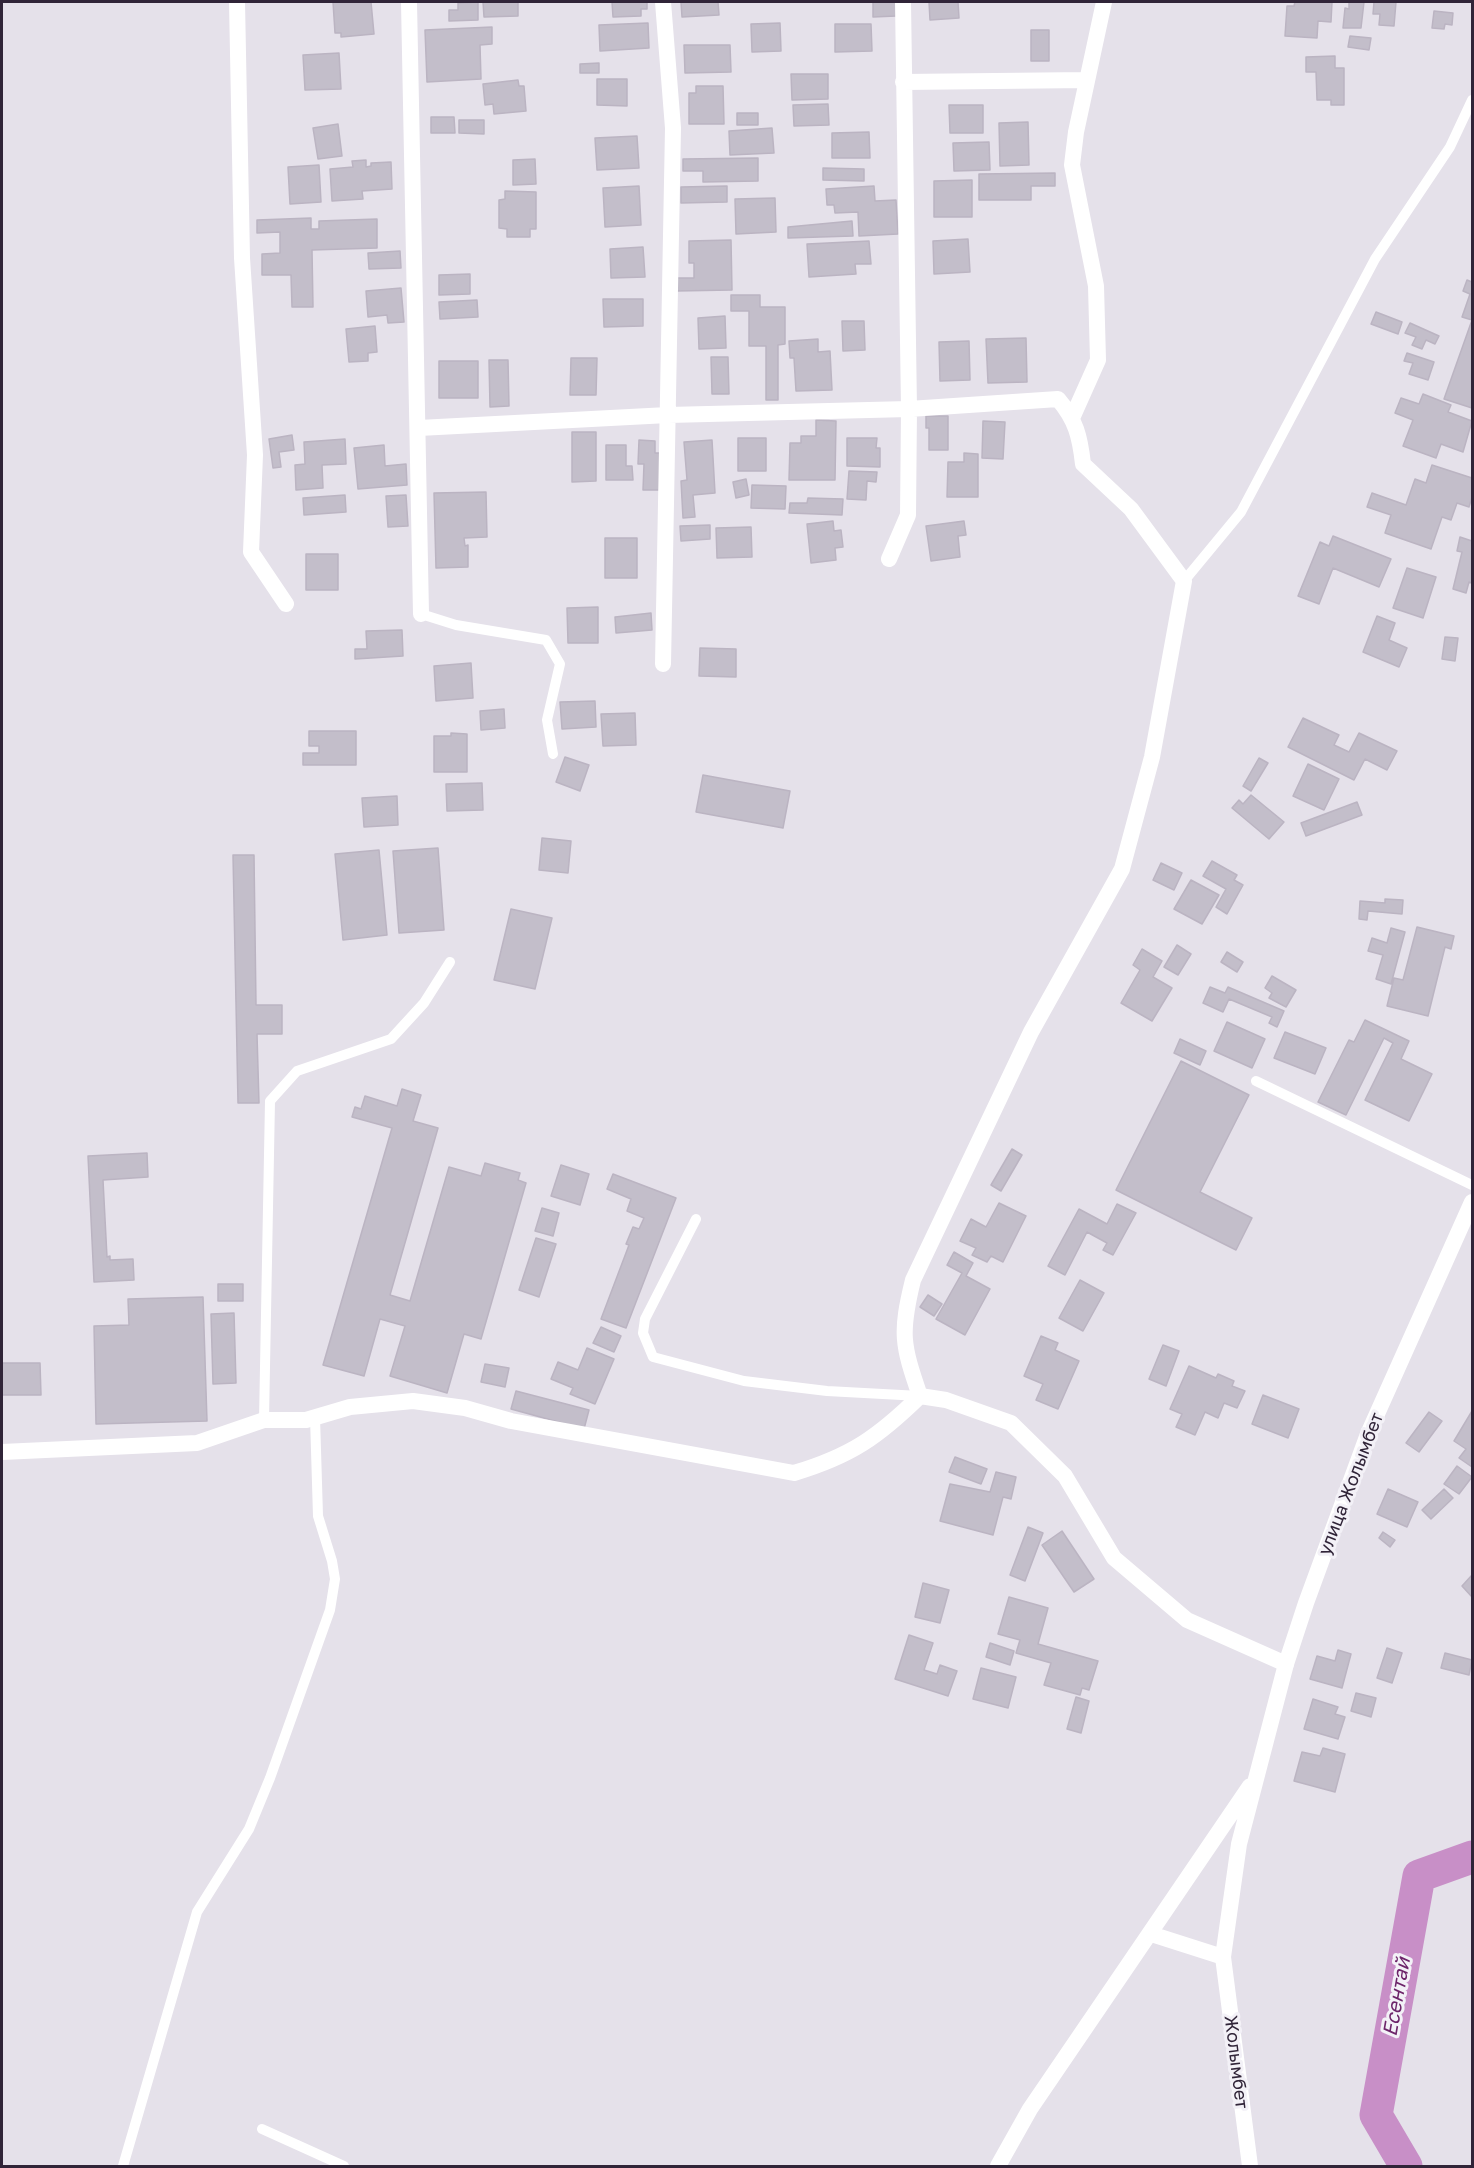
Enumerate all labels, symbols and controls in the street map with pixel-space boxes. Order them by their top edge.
street label: улица Жолымбет [1314,1410,1388,1558]
water label: Есентай [1378,1956,1416,2038]
street label: Жолымбет [1220,2014,1252,2110]

